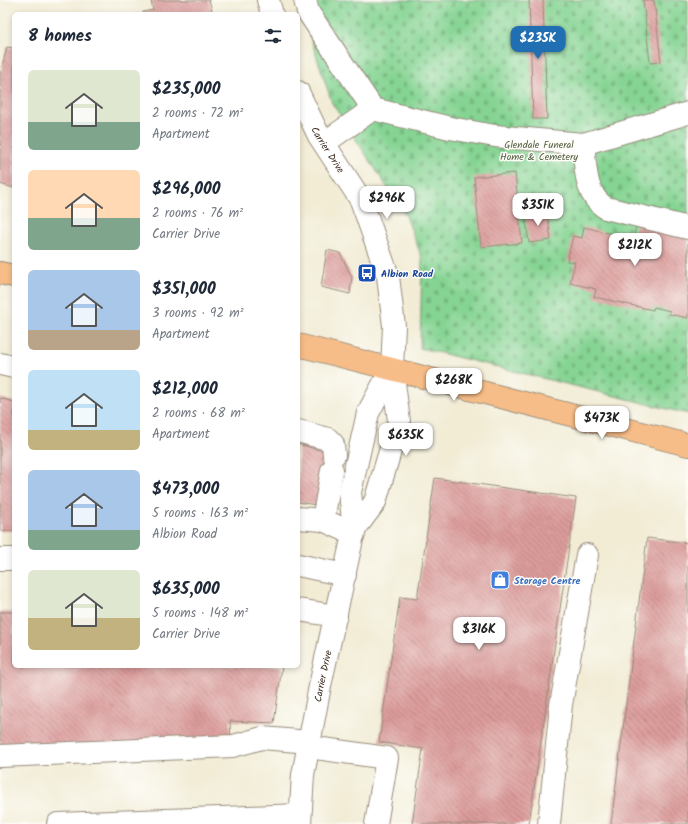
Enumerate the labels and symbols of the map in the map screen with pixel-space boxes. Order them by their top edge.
pin: $235K [510,26,566,60]
street label: Carrier Drive [307,124,348,177]
park label: Glendale Funeral Home & Cemetery [500,137,578,165]
pin: $296K [359,186,415,220]
pin: $351K [510,193,566,227]
pin: $212K [607,233,663,267]
bus stop icon: Albion Road [356,262,378,284]
place label: Albion Road [381,266,434,282]
pin: $268K [426,368,482,402]
pin: $473K [574,406,630,440]
pin: $635K [378,423,434,457]
shop icon: Storage Centre [489,569,511,591]
place label: Storage Centre [514,573,581,589]
pin: $316K [451,617,507,651]
street label: Carrier Drive [310,648,337,703]

